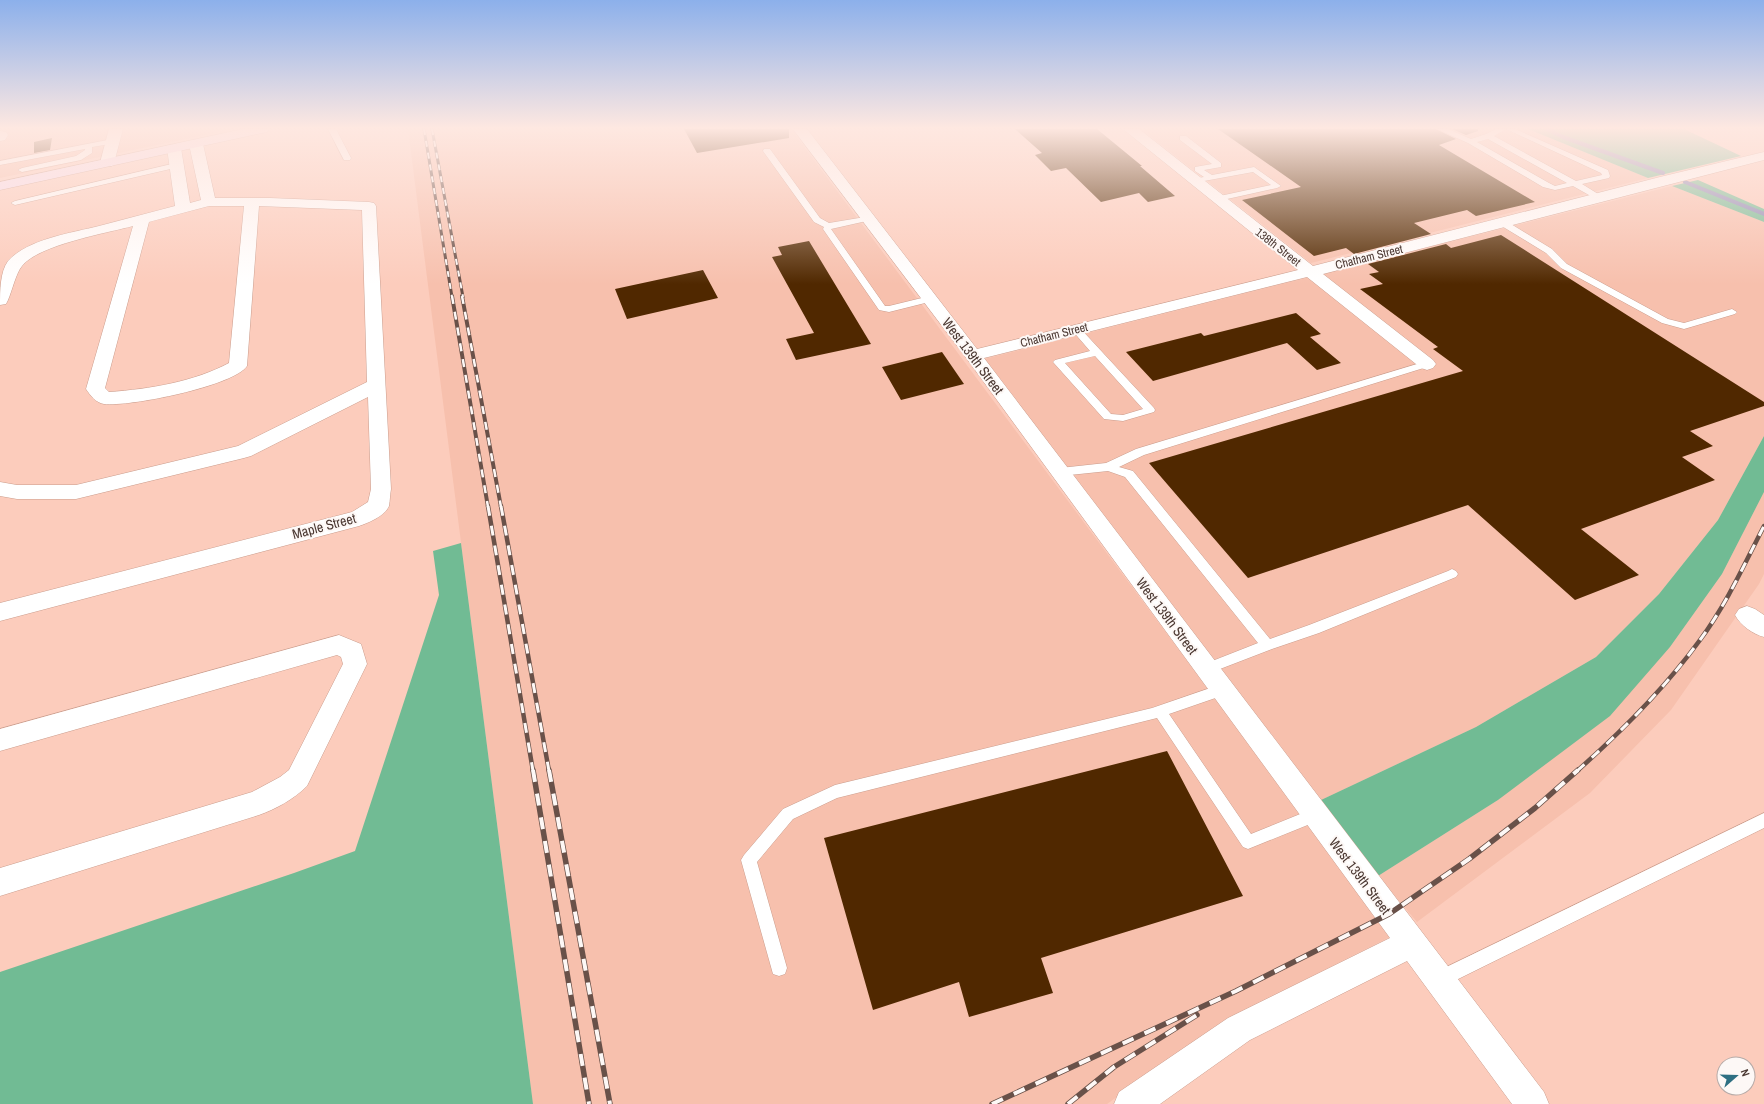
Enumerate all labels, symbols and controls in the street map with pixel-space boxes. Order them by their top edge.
street label: 138th Street [1252,224,1304,270]
street label: Chatham Street [1334,241,1405,273]
street label: West 139th Street [938,314,1008,398]
street label: Chatham Street [1019,319,1090,351]
street label: Maple Street [290,509,358,543]
street label: West 139th Street [1132,574,1202,658]
street label: West 139th Street [1325,834,1395,918]
north arrow [1716,1056,1756,1096]
text: N [1738,1067,1753,1078]

